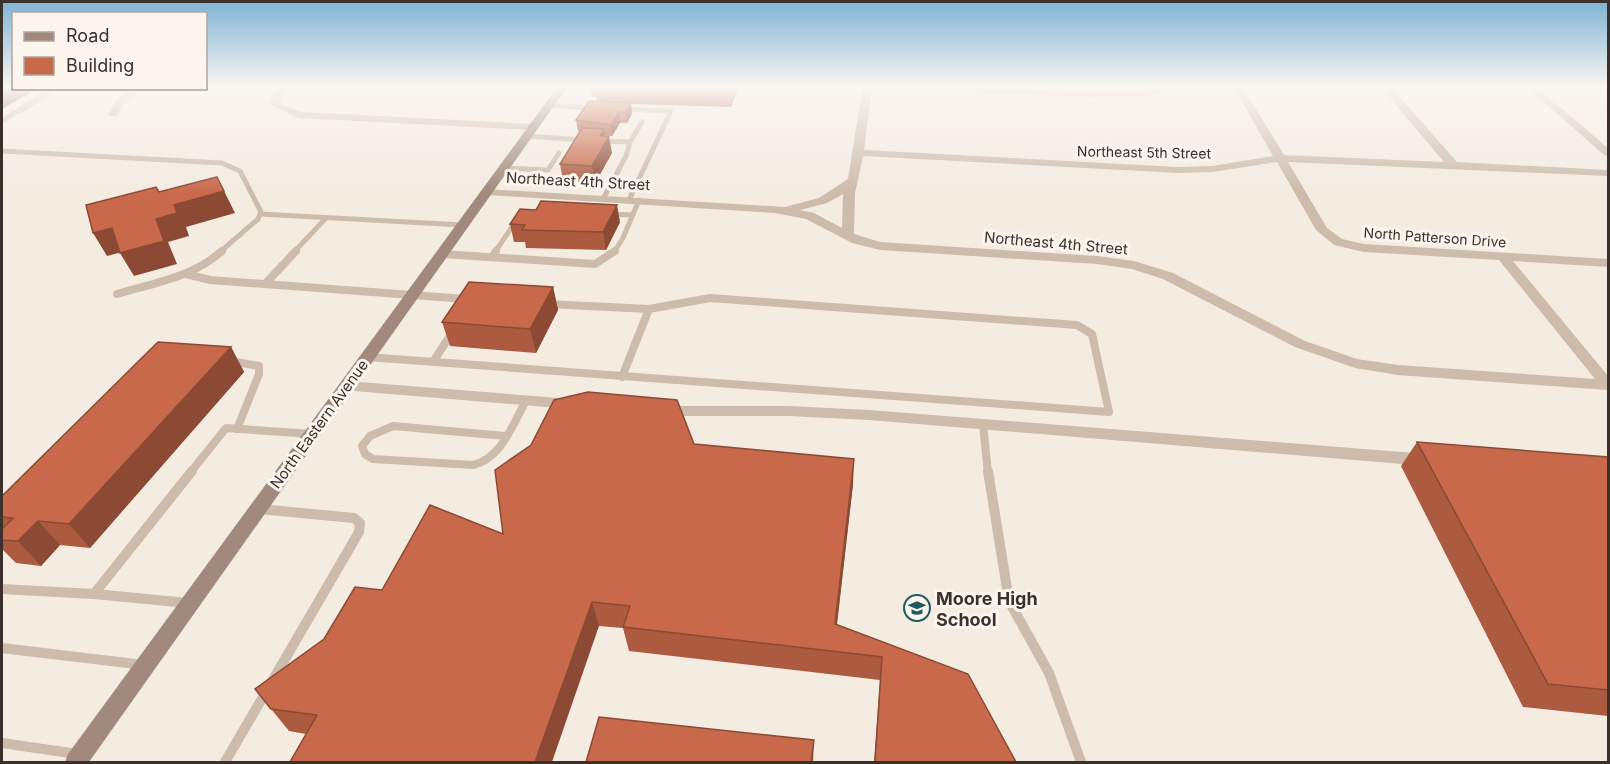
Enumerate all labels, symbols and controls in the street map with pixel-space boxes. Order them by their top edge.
legend [12,12,207,90]
text: Road [66,25,109,46]
text: Building [66,55,134,76]
street label: Northeast 5th Street [1077,142,1212,162]
street label: Northeast 4th Street [505,168,651,194]
street label: North Patterson Drive [1363,224,1507,250]
street label: Northeast 4th Street [983,227,1129,259]
street label: North Eastern Avenue [266,356,372,492]
place label: Moore High School [936,588,1038,630]
school or university icon: Moore High School [902,593,932,623]

